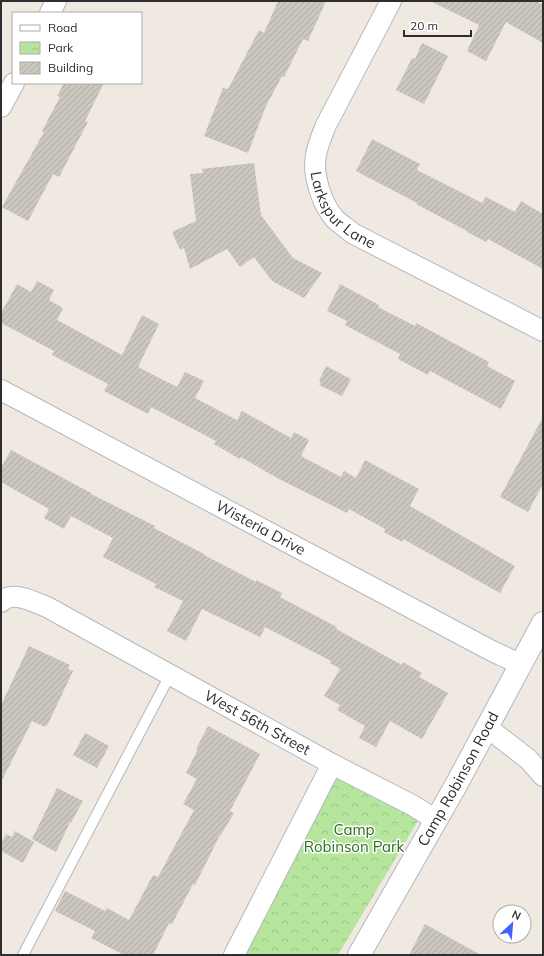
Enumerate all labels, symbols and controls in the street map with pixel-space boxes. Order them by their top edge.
legend [12,12,142,84]
scale bar [404,12,471,38]
text: 20 m [410,18,438,33]
text: Road [48,20,77,35]
text: Park [48,40,74,55]
text: Building [48,60,93,75]
street label: Larkspur Lane [307,170,379,252]
street label: Wisteria Drive [213,496,309,559]
street label: West 56th Street [201,686,314,759]
street label: Camp Robinson Road [413,708,503,850]
park label: Camp Robinson Park [304,820,404,856]
north arrow [492,904,532,944]
text: N [510,907,523,923]

